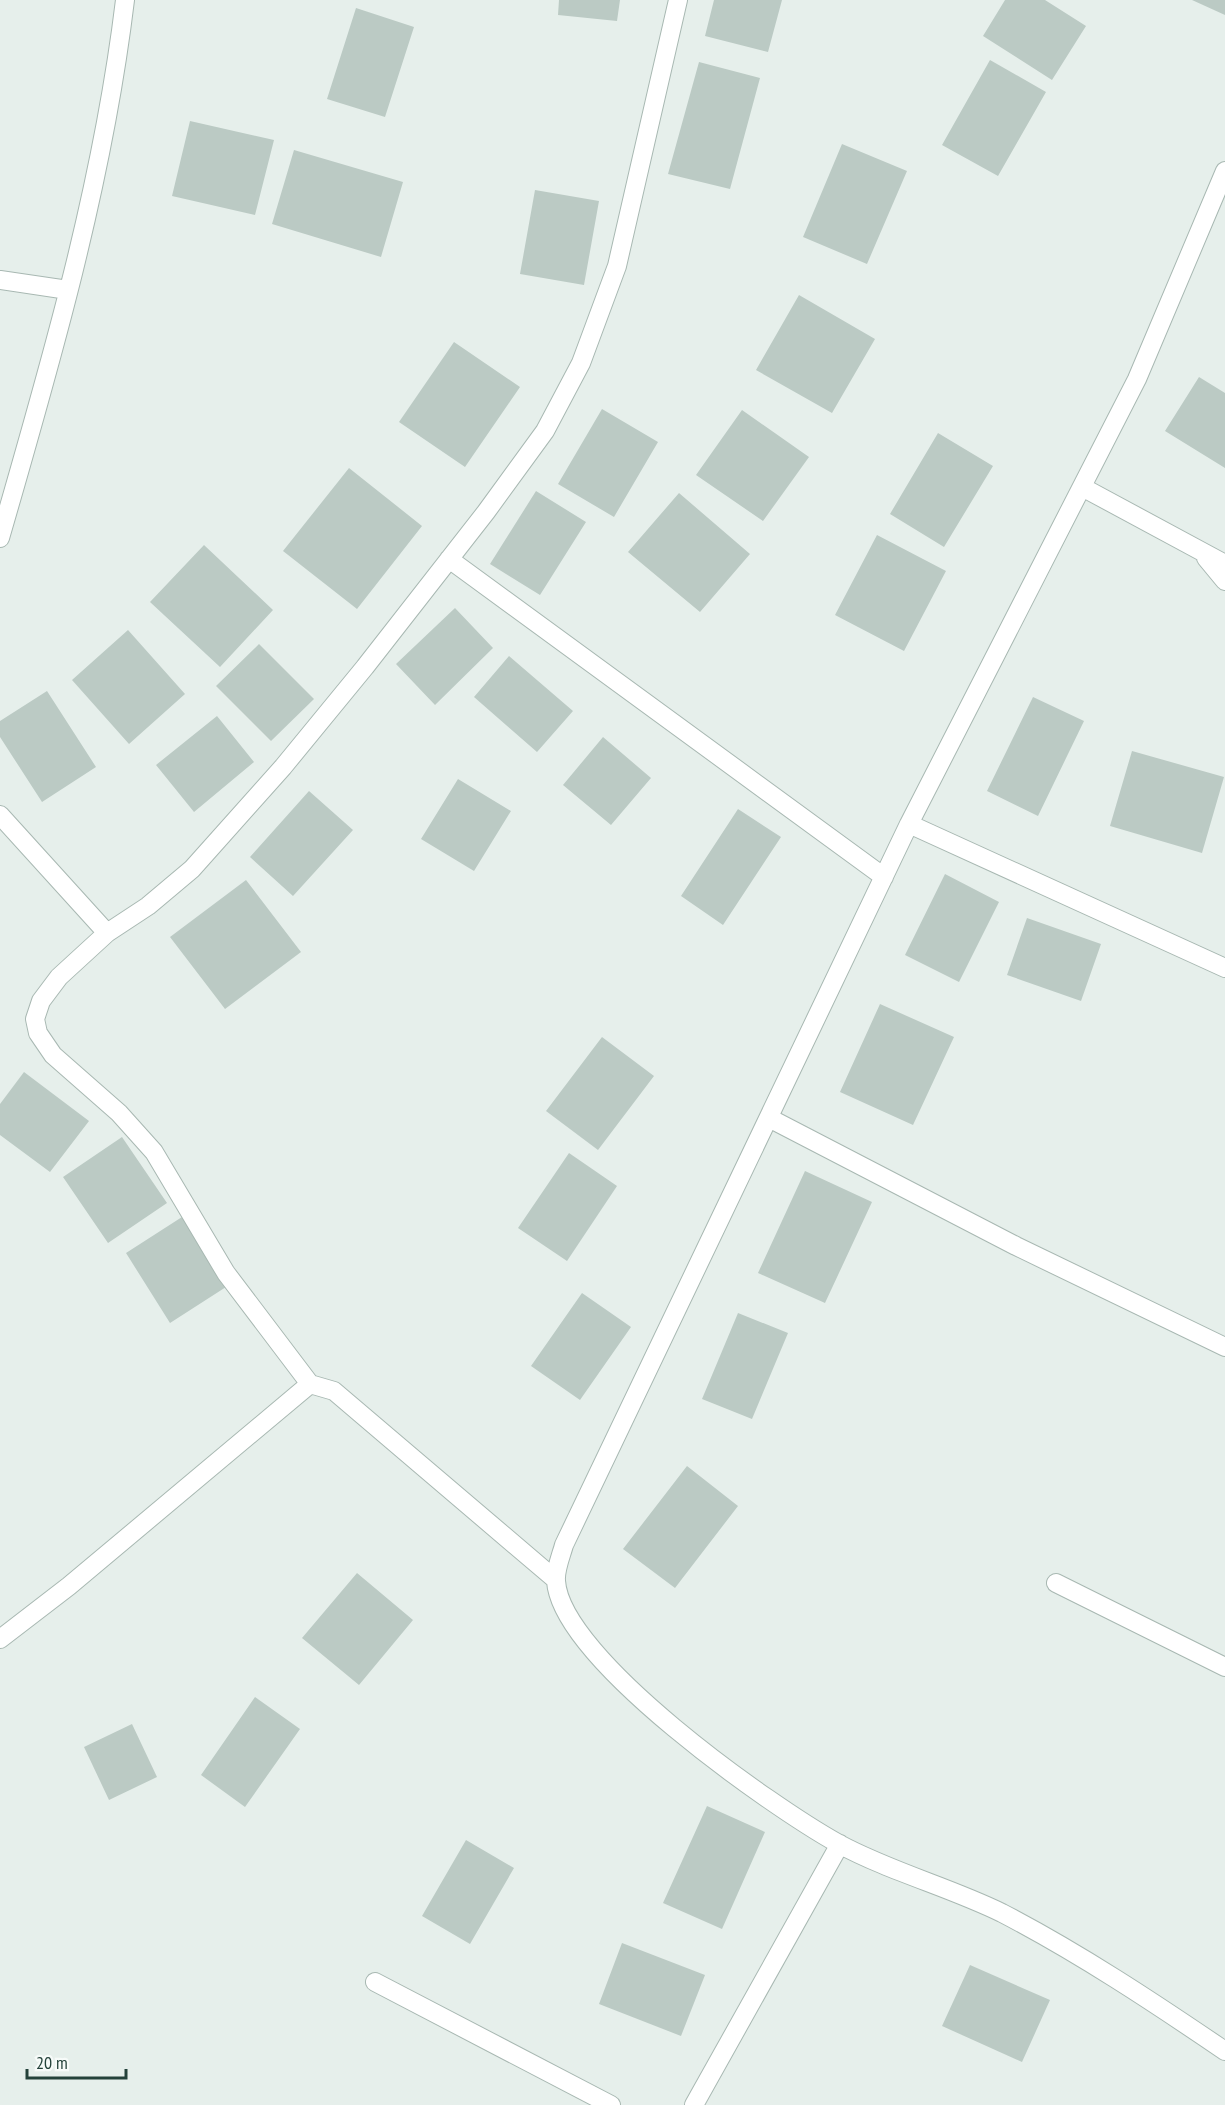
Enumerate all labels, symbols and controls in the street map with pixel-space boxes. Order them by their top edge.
scale bar [27,2042,126,2080]
text: 20 m [36,2051,68,2074]

